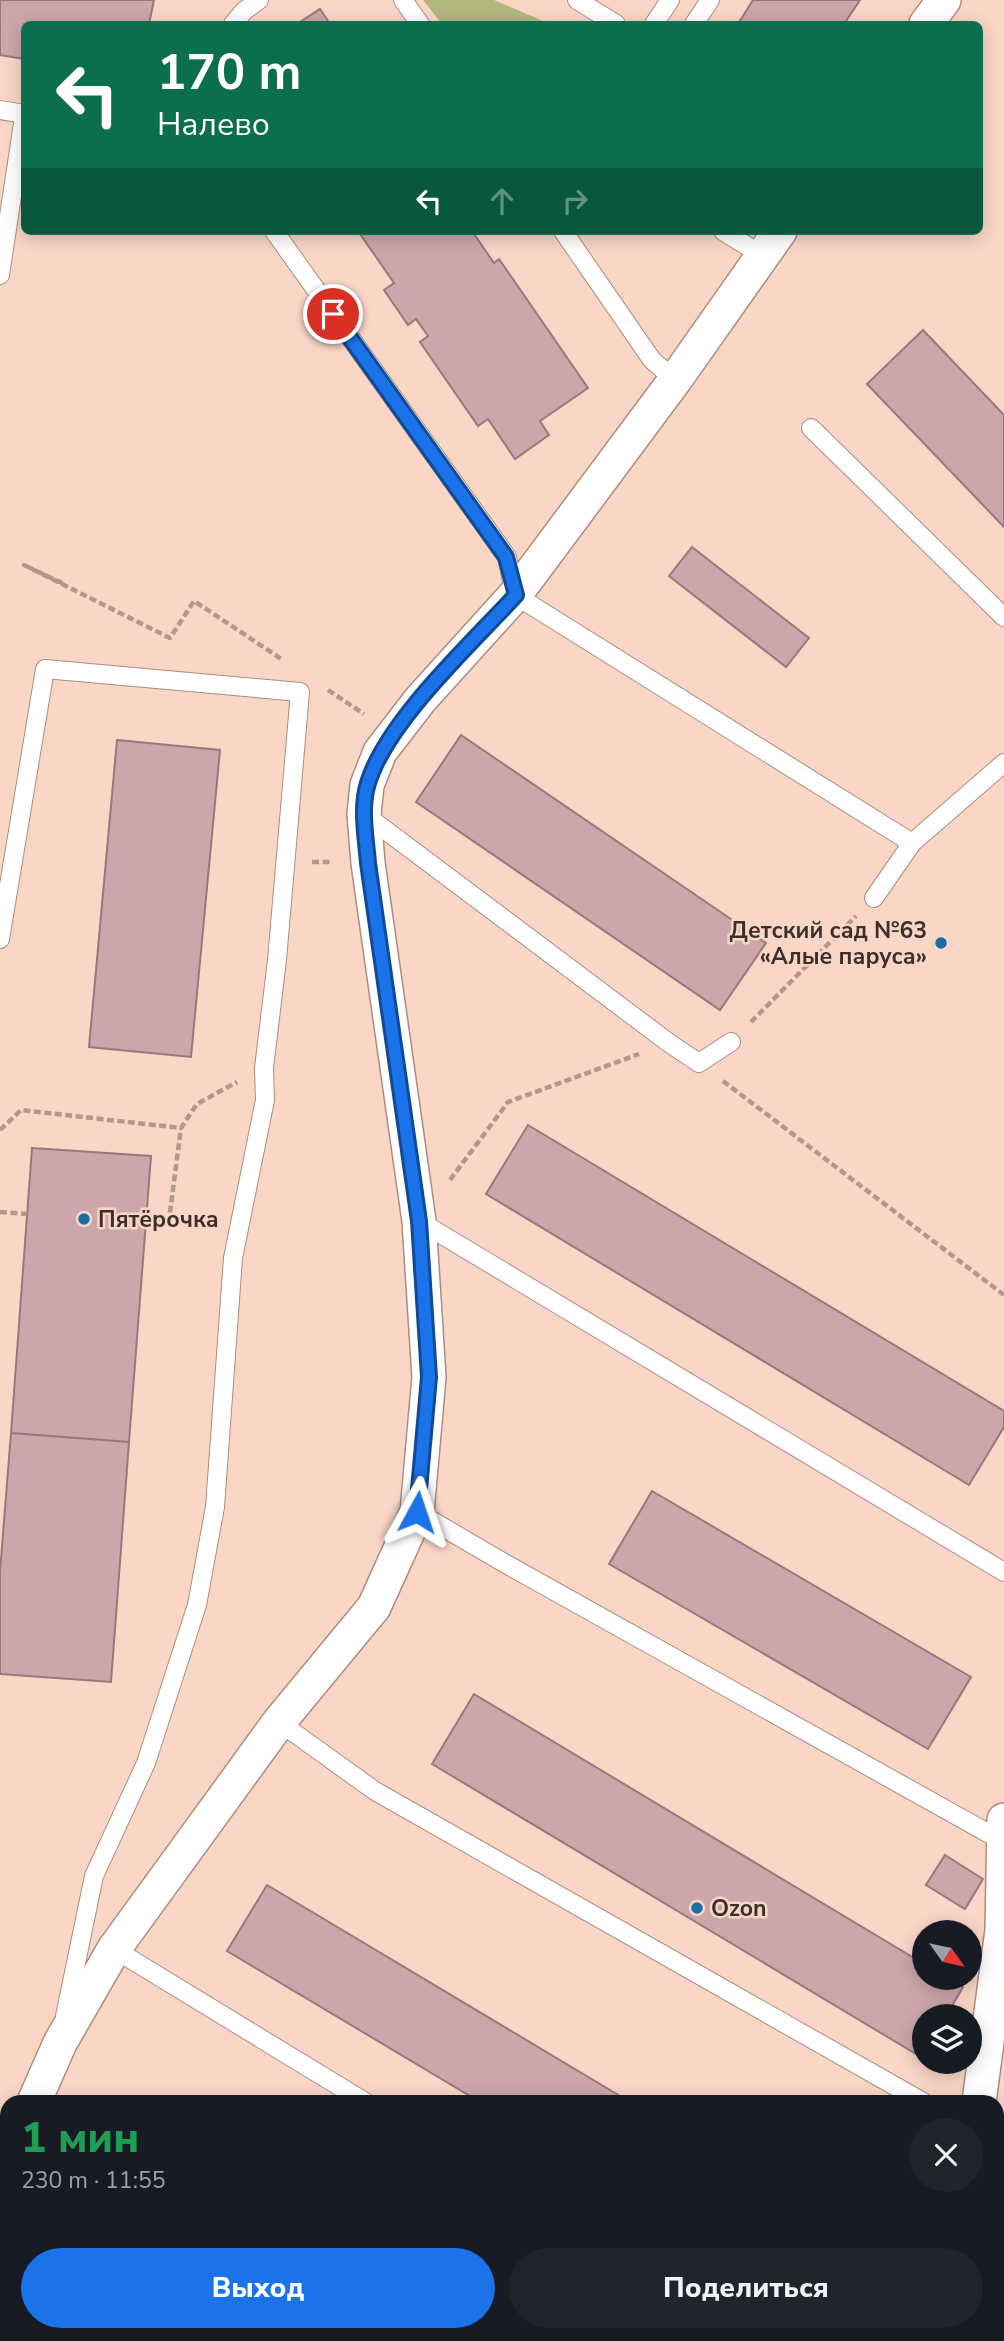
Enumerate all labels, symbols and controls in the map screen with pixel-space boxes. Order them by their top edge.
text: 170 m [157,39,301,106]
icon: left [42,49,133,140]
text: Налево [157,103,270,146]
icon: left [410,182,448,220]
icon: ahead [483,182,521,220]
icon: right [556,182,594,220]
pin [303,284,363,344]
icon: arrive [314,295,352,333]
place label: Детский сад №63 «Алые паруса» [730,915,927,972]
marker: Детский сад №63 «Алые паруса» [933,935,949,951]
place label: Пятёрочка [98,1204,219,1235]
marker: Пятёрочка [76,1211,92,1227]
position arrow [380,1475,454,1549]
place label: Ozon [711,1893,766,1924]
marker: Ozon [689,1900,705,1916]
north arrow [912,1920,982,1990]
map controls [912,1920,982,2074]
button: layers [912,2004,982,2074]
text: 1 мин [21,2110,139,2167]
button: close [909,2118,983,2192]
text: 230 m · 11:55 [21,2165,166,2196]
button: Выход [21,2248,495,2328]
button: Поделиться [509,2248,983,2328]

